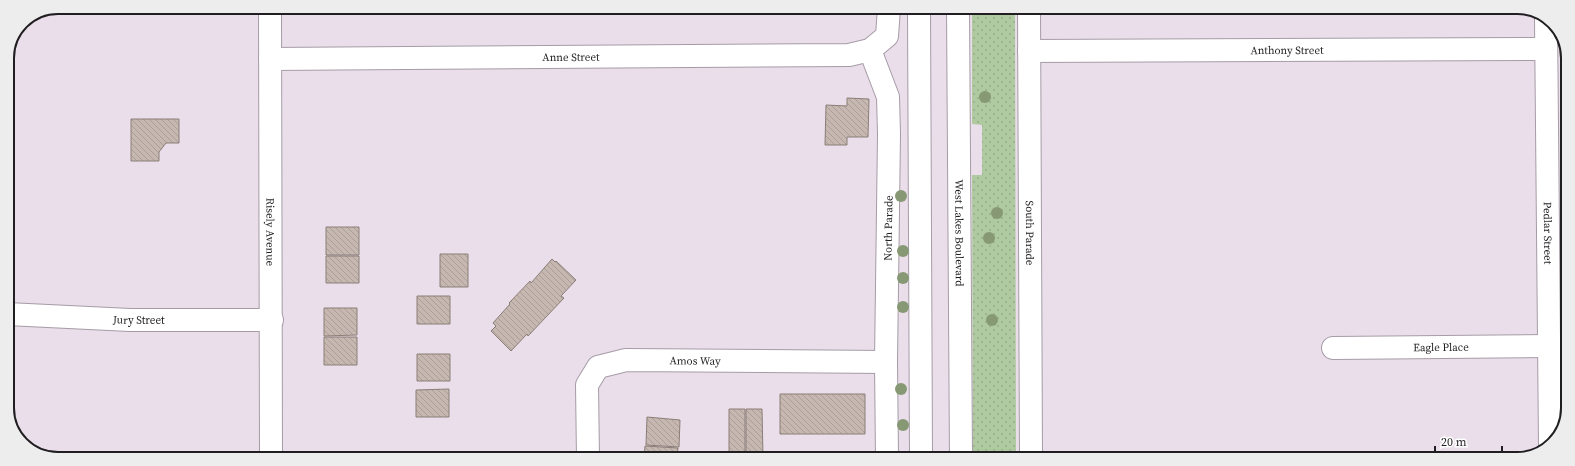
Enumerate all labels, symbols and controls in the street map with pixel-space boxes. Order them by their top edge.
street label: Anthony Street [1250,43,1324,58]
street label: Anne Street [542,50,600,65]
street label: West Lakes Boulevard [951,179,967,287]
street label: North Parade [880,195,897,261]
street label: Risely Avenue [262,198,278,267]
street label: South Parade [1022,201,1037,266]
street label: Pedlar Street [1540,202,1555,265]
street label: Jury Street [112,312,165,328]
street label: Eagle Place [1413,340,1469,355]
street label: Amos Way [669,353,721,369]
scale bar [1435,428,1502,454]
text: 20 m [1441,434,1467,450]

